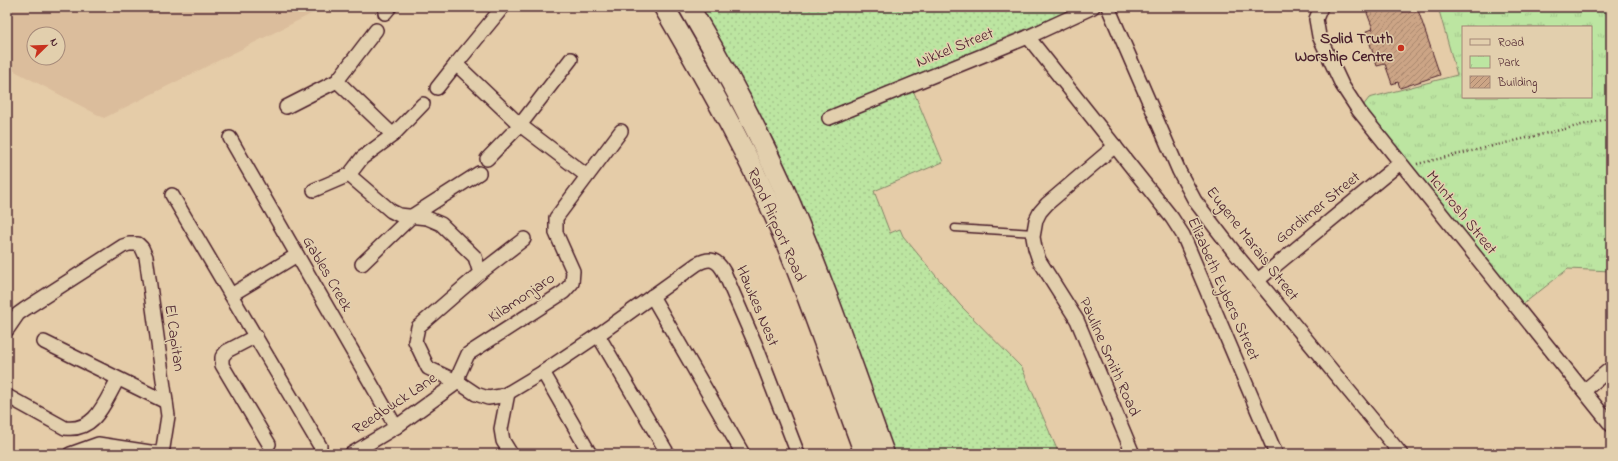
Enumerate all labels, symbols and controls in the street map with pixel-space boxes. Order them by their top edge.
street label: Nikkel Street [913,21,998,74]
north arrow [26,26,66,66]
legend [1462,26,1592,98]
place label: Solid Truth Worship Centre [1295,27,1394,69]
text: Road [1498,34,1524,52]
text: N [45,36,63,49]
marker: Solid Truth Worship Centre [1396,43,1406,53]
text: Park [1498,54,1520,72]
text: Building [1497,74,1537,93]
street label: Rand Airport Road [740,164,812,286]
street label: Gordimer Street [1270,166,1366,250]
street label: McIntosh Street [1420,166,1503,261]
street label: Eugene Marais Street [1200,182,1305,307]
street label: Elizabeth Eybers Street [1181,213,1266,365]
street label: Gables Creek [296,232,359,317]
street label: Hawkes Nest [729,262,785,351]
street label: Kilamonjaro [484,267,560,329]
street label: Pauline Smith Road [1072,294,1146,420]
street label: El Capitan [157,303,191,373]
street label: Reedbuck Lane [348,366,443,441]

